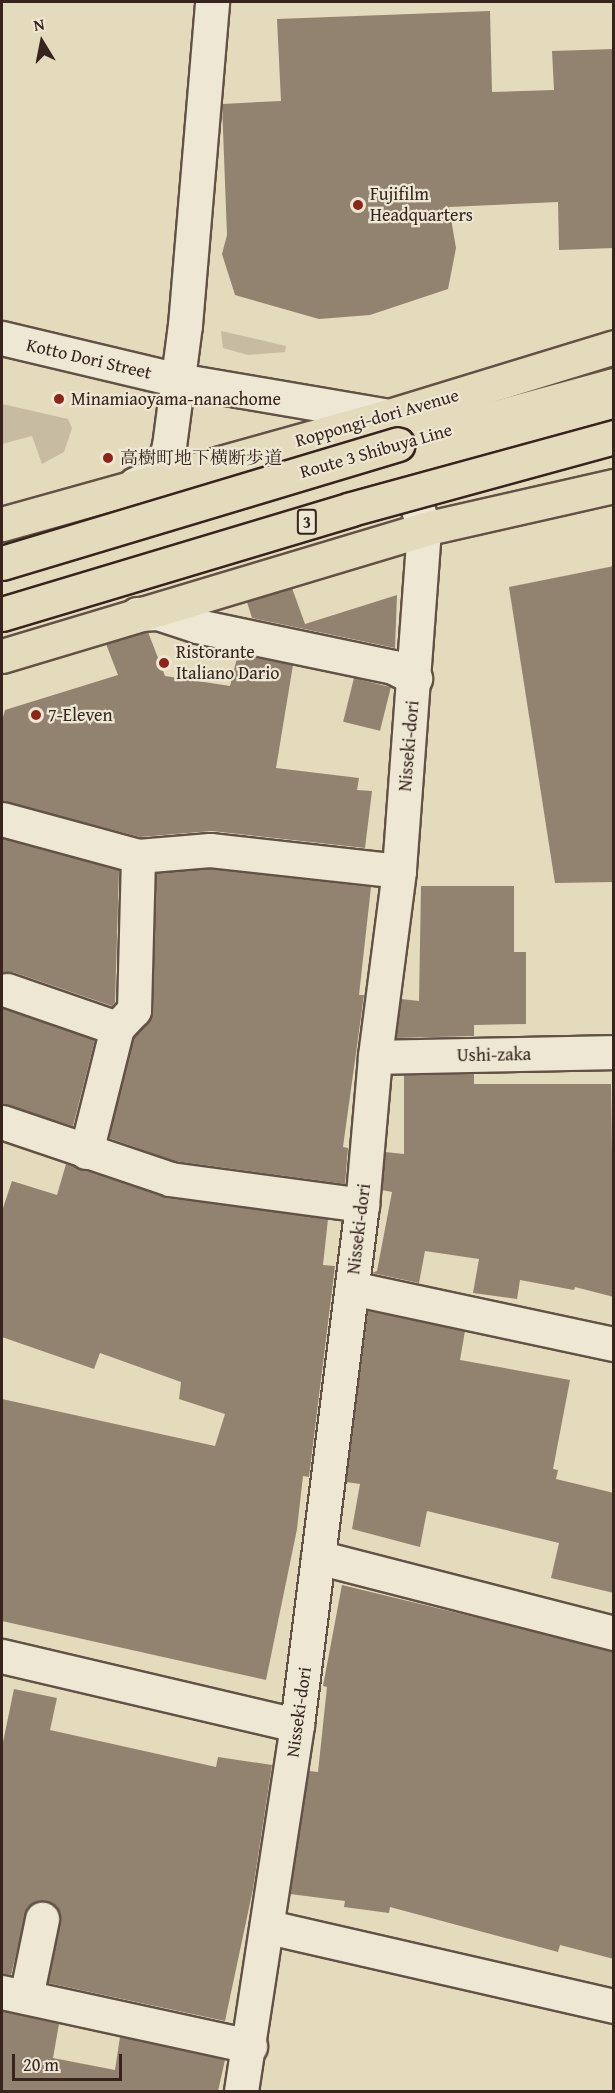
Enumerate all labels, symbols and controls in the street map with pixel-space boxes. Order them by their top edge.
north arrow [12,12,72,72]
text: N [32,12,46,37]
place label: Fujifilm Headquarters [370,184,473,226]
marker: Fujifilm Headquarters [351,198,365,212]
street label: Kotto Dori Street [24,334,154,384]
street label: Roppongi-dori Avenue [293,384,461,452]
place label: Minamiaoyama-nanachome [71,388,281,410]
marker: Minamiaoyama-nanachome [52,392,66,406]
street label: Route 3 Shibuya Line [297,419,455,483]
place label: 高樹町地下横断歩道 [120,447,282,469]
marker: 高樹町地下横断歩道 [101,451,115,465]
road number: 3 [296,509,318,535]
place label: Ristorante Italiano Dario [176,642,279,684]
marker: Ristorante Italiano Dario [157,656,171,670]
street label: Nisseki-dori [394,700,424,792]
place label: 7-Eleven [48,704,113,726]
marker: 7-Eleven [29,708,43,722]
street label: Ushi-zaka [457,1044,531,1066]
street label: Nisseki-dori [343,1182,375,1276]
street label: Nisseki-dori [282,1665,316,1759]
scale bar [15,2042,124,2080]
text: 20 m [23,2051,59,2078]

